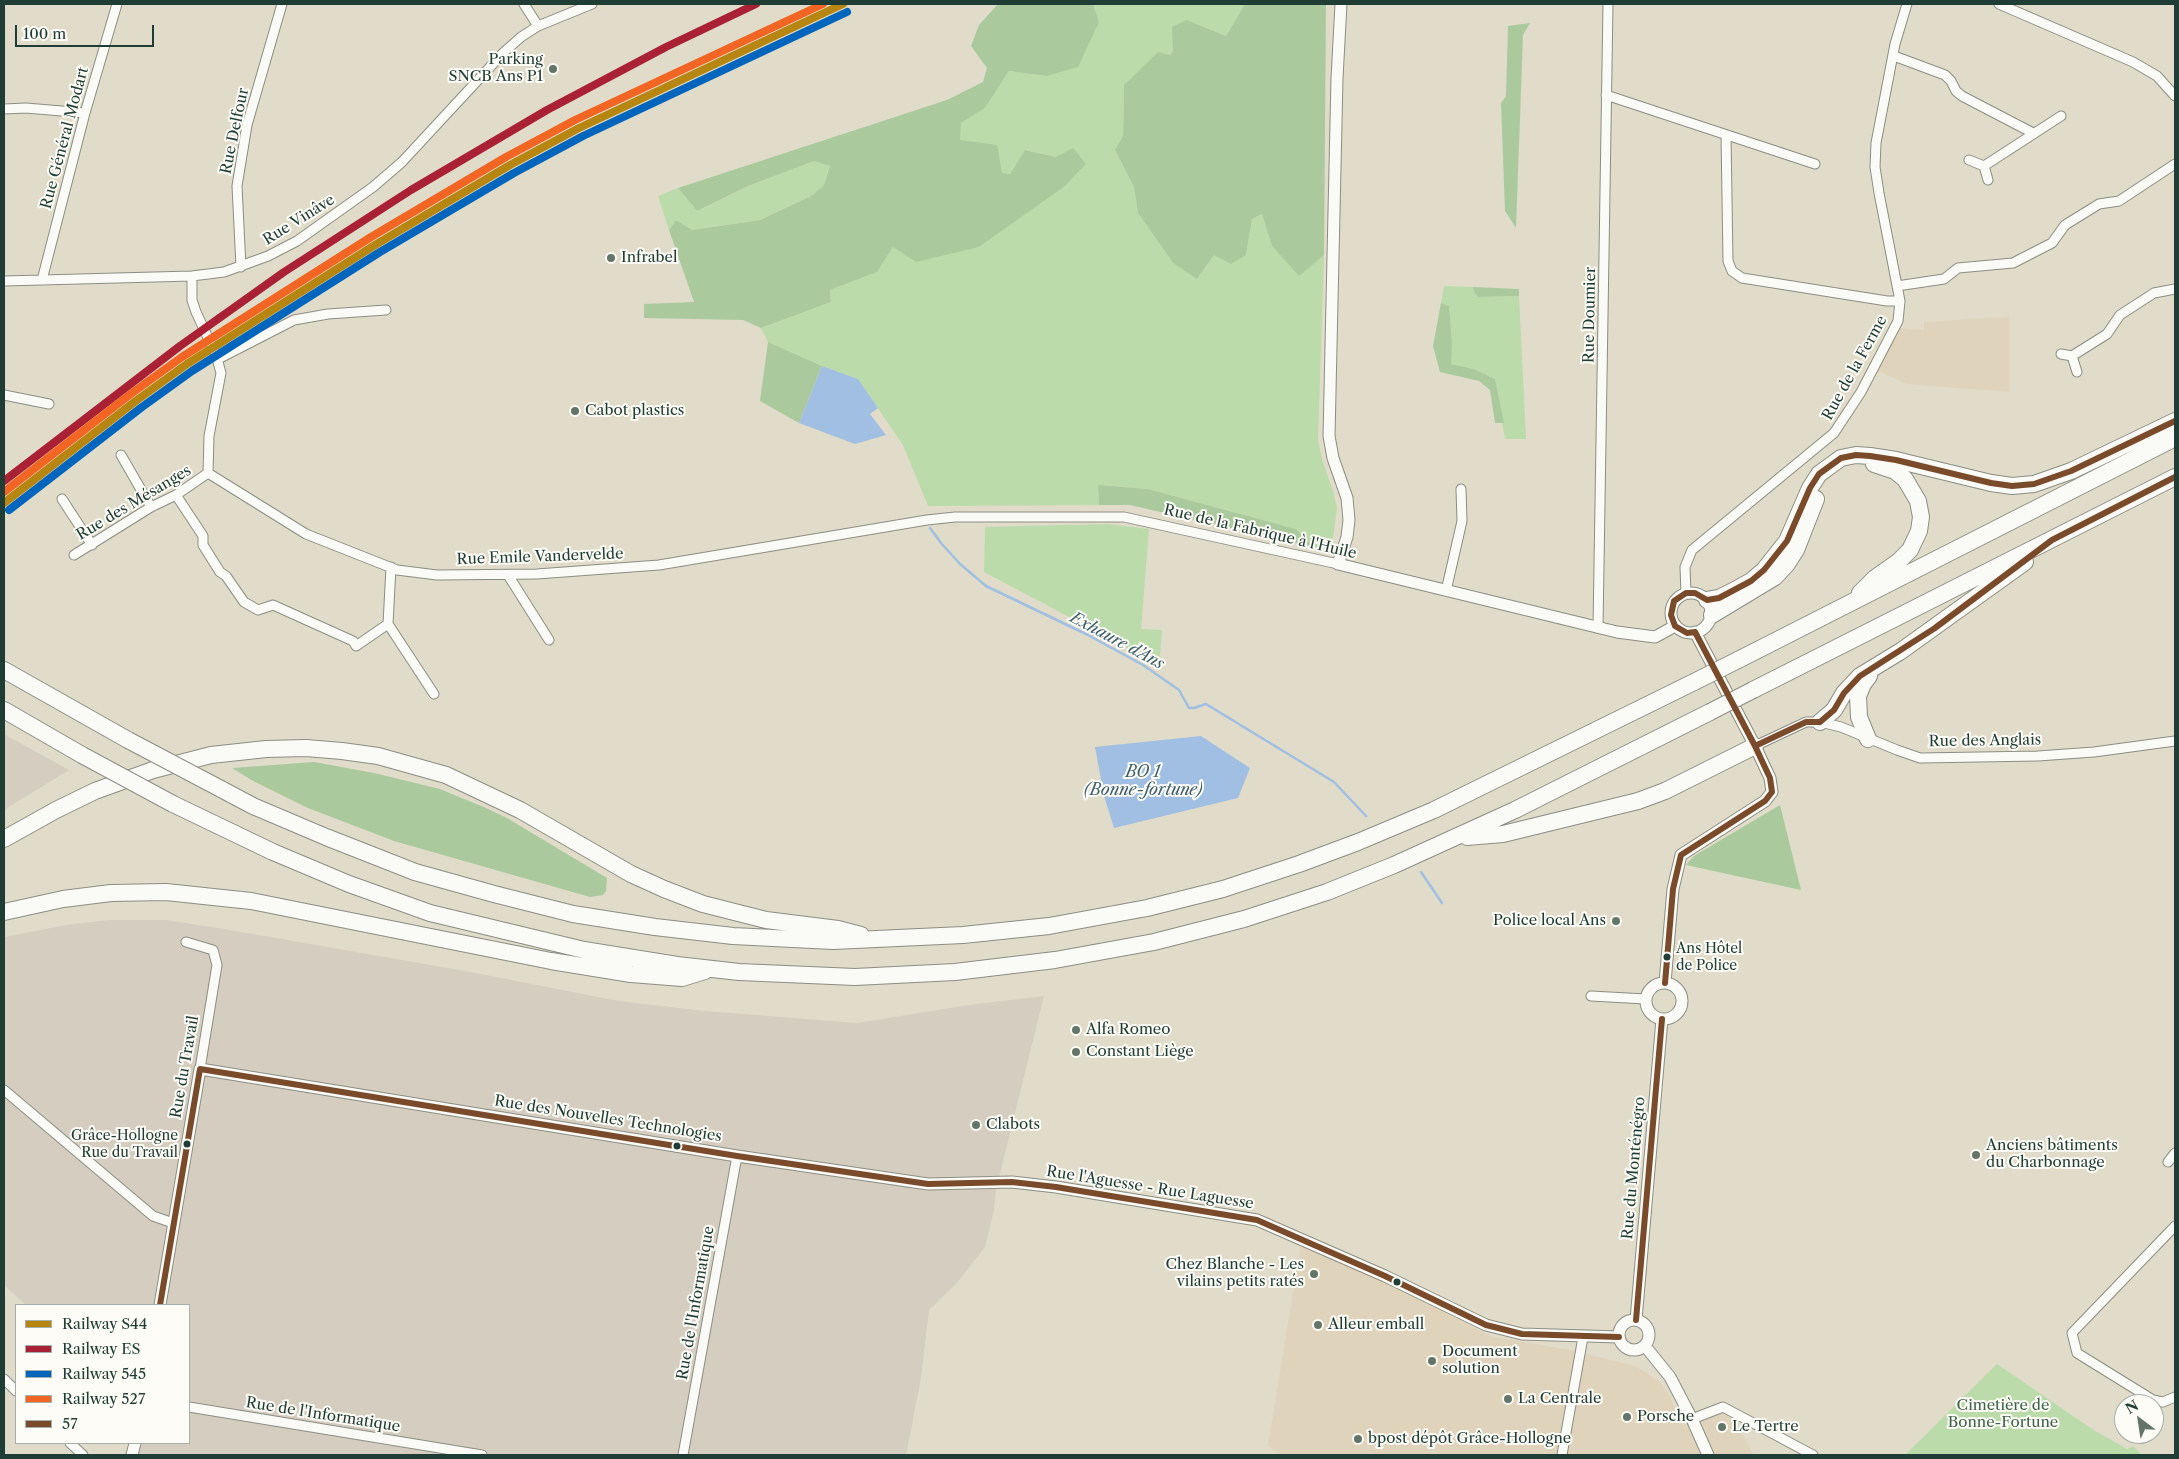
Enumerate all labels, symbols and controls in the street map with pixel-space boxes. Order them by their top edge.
scale bar [18,15,156,47]
text: 100 m [23,24,66,43]
place label: Parking SNCB Ans P1 [448,51,543,86]
marker: Parking SNCB Ans P1 [547,63,559,75]
street label: Rue Général Modart [37,65,93,211]
street label: Rue Delfour [217,86,253,176]
street label: Rue Vinâve [260,191,338,249]
place label: Infrabel [621,249,677,267]
marker: Infrabel [605,252,617,264]
street label: Rue Doumier [1580,267,1600,363]
street label: Rue de la Ferme [1819,313,1891,423]
place label: Cabot plastics [585,402,684,420]
marker: Cabot plastics [569,405,581,417]
street label: Rue des Mésanges [73,462,195,544]
street label: Rue de la Fabrique à l'Huile [1162,501,1358,563]
street label: Rue Emile Vandervelde [456,545,624,569]
water label: Exhaure d'Ans [1067,608,1167,674]
street label: Rue des Anglais [1929,731,2041,751]
water label: BO 1 (Bonne-fortune) [1083,762,1203,800]
place label: Police local Ans [1493,912,1606,930]
marker: Police local Ans [1610,915,1622,927]
place label: Ans Hôtel de Police [1676,941,1742,974]
marker: Ans Hôtel de Police [1662,952,1672,962]
street label: Rue du Travail [167,1014,203,1120]
place label: Alfa Romeo [1086,1021,1170,1039]
marker: Alfa Romeo [1070,1024,1082,1036]
place label: Constant Liège [1086,1043,1194,1061]
marker: Constant Liège [1070,1046,1082,1058]
street label: Rue des Nouvelles Technologies [493,1092,723,1146]
street label: Rue du Monténégro [1619,1096,1649,1240]
place label: Clabots [986,1116,1040,1134]
marker: Clabots [970,1119,982,1131]
place label: Grâce-Hollogne Rue du Travail [71,1128,178,1160]
place label: Anciens bâtiments du Charbonnage [1986,1137,2118,1172]
marker: Grâce-Hollogne Rue du Travail [182,1139,192,1149]
unlabelled marker [672,1141,682,1151]
marker: Anciens bâtiments du Charbonnage [1970,1149,1982,1161]
street label: Rue l'Aguesse - Rue Laguesse [1045,1163,1255,1213]
street label: Rue de l'Informatique [674,1225,718,1381]
place label: Chez Blanche - Les vilains petits ratés [1166,1256,1304,1291]
marker: Chez Blanche - Les vilains petits ratés [1308,1268,1320,1280]
unlabelled marker [1392,1277,1402,1287]
legend [15,1304,190,1444]
text: Railway S44 [62,1314,147,1333]
place label: Alleur emball [1328,1316,1424,1334]
marker: Alleur emball [1312,1319,1324,1331]
text: Railway ES [62,1339,140,1358]
place label: Document solution [1442,1343,1518,1378]
marker: Document solution [1426,1355,1438,1367]
text: Railway 545 [62,1364,146,1383]
text: Railway 527 [62,1389,145,1408]
place label: La Centrale [1518,1390,1601,1408]
marker: La Centrale [1502,1393,1514,1405]
street label: Rue de l'Informatique [245,1394,401,1436]
north arrow [2114,1394,2164,1444]
text: N [2122,1396,2142,1418]
park label: Cimetière de Bonne-Fortune [1948,1397,2058,1432]
place label: Porsche [1637,1408,1694,1426]
marker: Porsche [1621,1411,1633,1423]
text: 57 [62,1414,78,1433]
place label: Le Tertre [1732,1418,1799,1436]
marker: Le Tertre [1716,1421,1728,1433]
place label: bpost dépôt Grâce-Hollogne [1368,1430,1571,1448]
marker: bpost dépôt Grâce-Hollogne [1352,1433,1364,1445]

